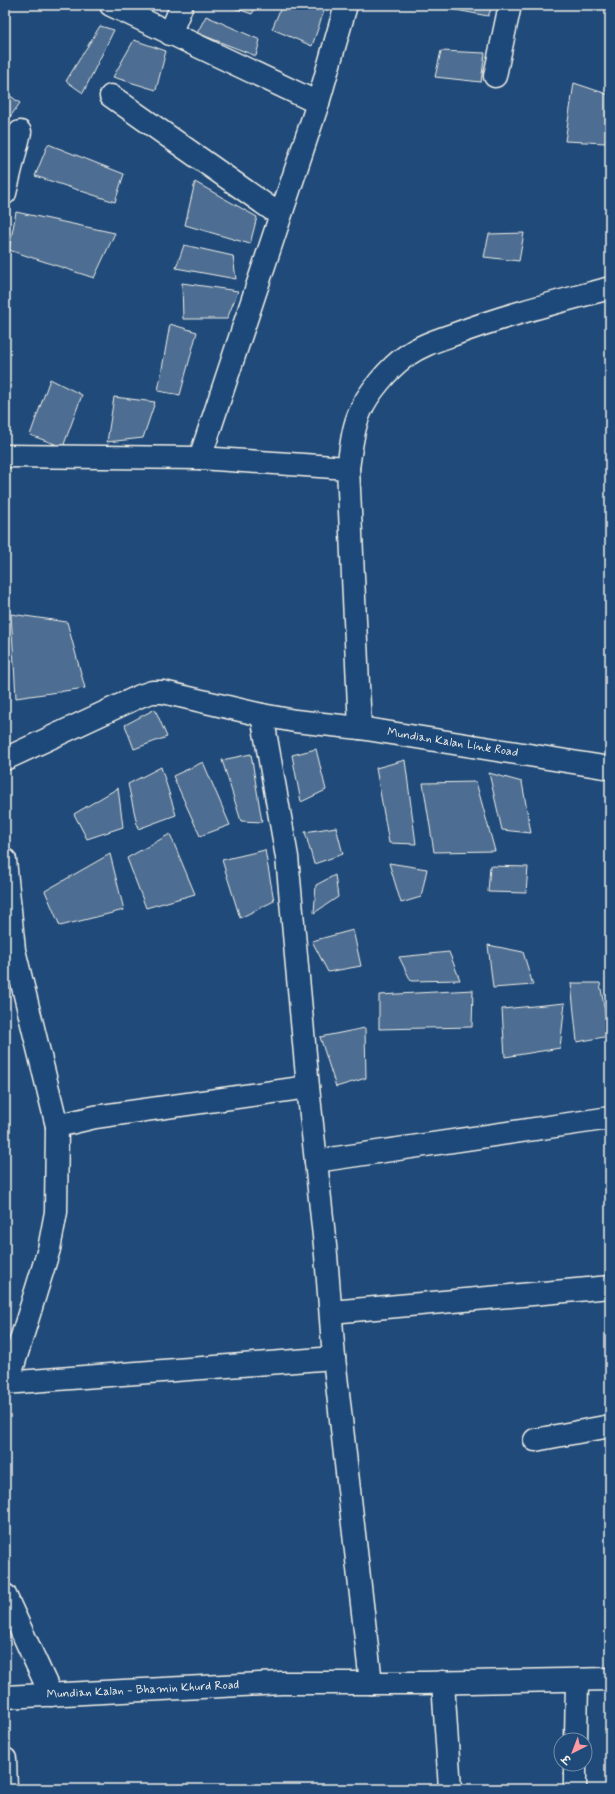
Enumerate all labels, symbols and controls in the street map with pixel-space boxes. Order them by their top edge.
street label: Mundian Kalan Link Road [386,724,519,761]
street label: Mundian Kalan - Bhamin Khurd Road [46,1677,240,1703]
north arrow [553,1732,593,1772]
text: उ [558,1750,575,1767]

